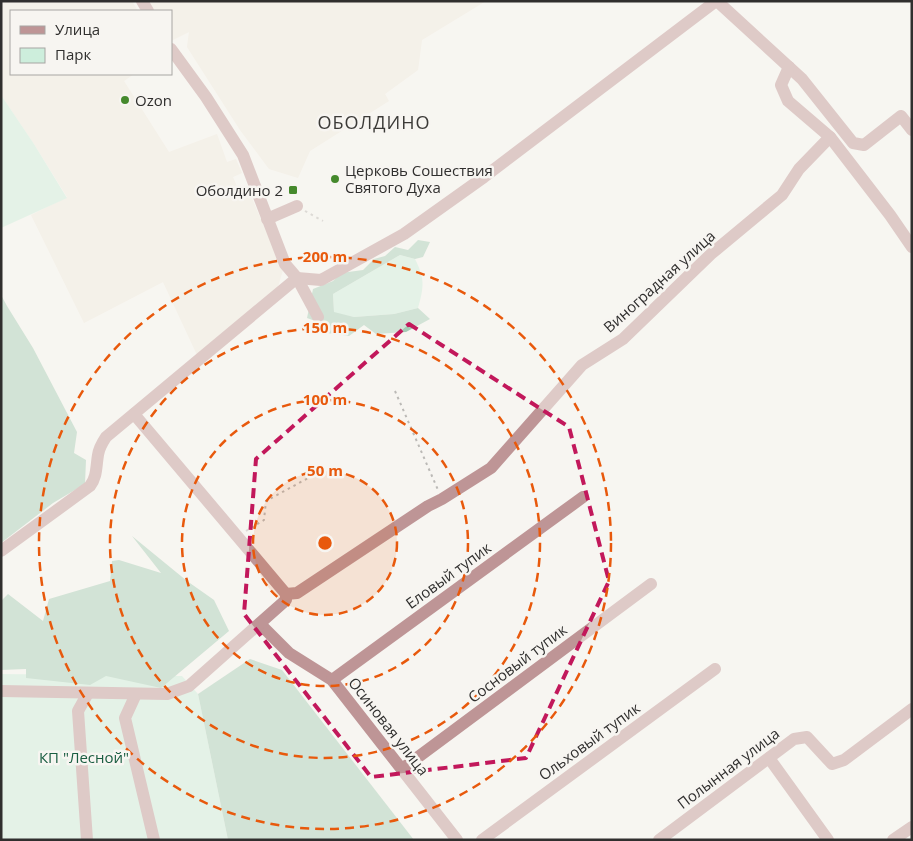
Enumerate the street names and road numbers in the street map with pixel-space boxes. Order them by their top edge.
street label: Виноградная улица [599,225,719,337]
street label: Еловый тупик [401,537,495,613]
street label: Сосновый тупик [464,619,571,707]
street label: Осиновая улица [344,673,434,779]
street label: Ольховый тупик [534,697,644,785]
street label: Полынная улица [673,723,783,813]

